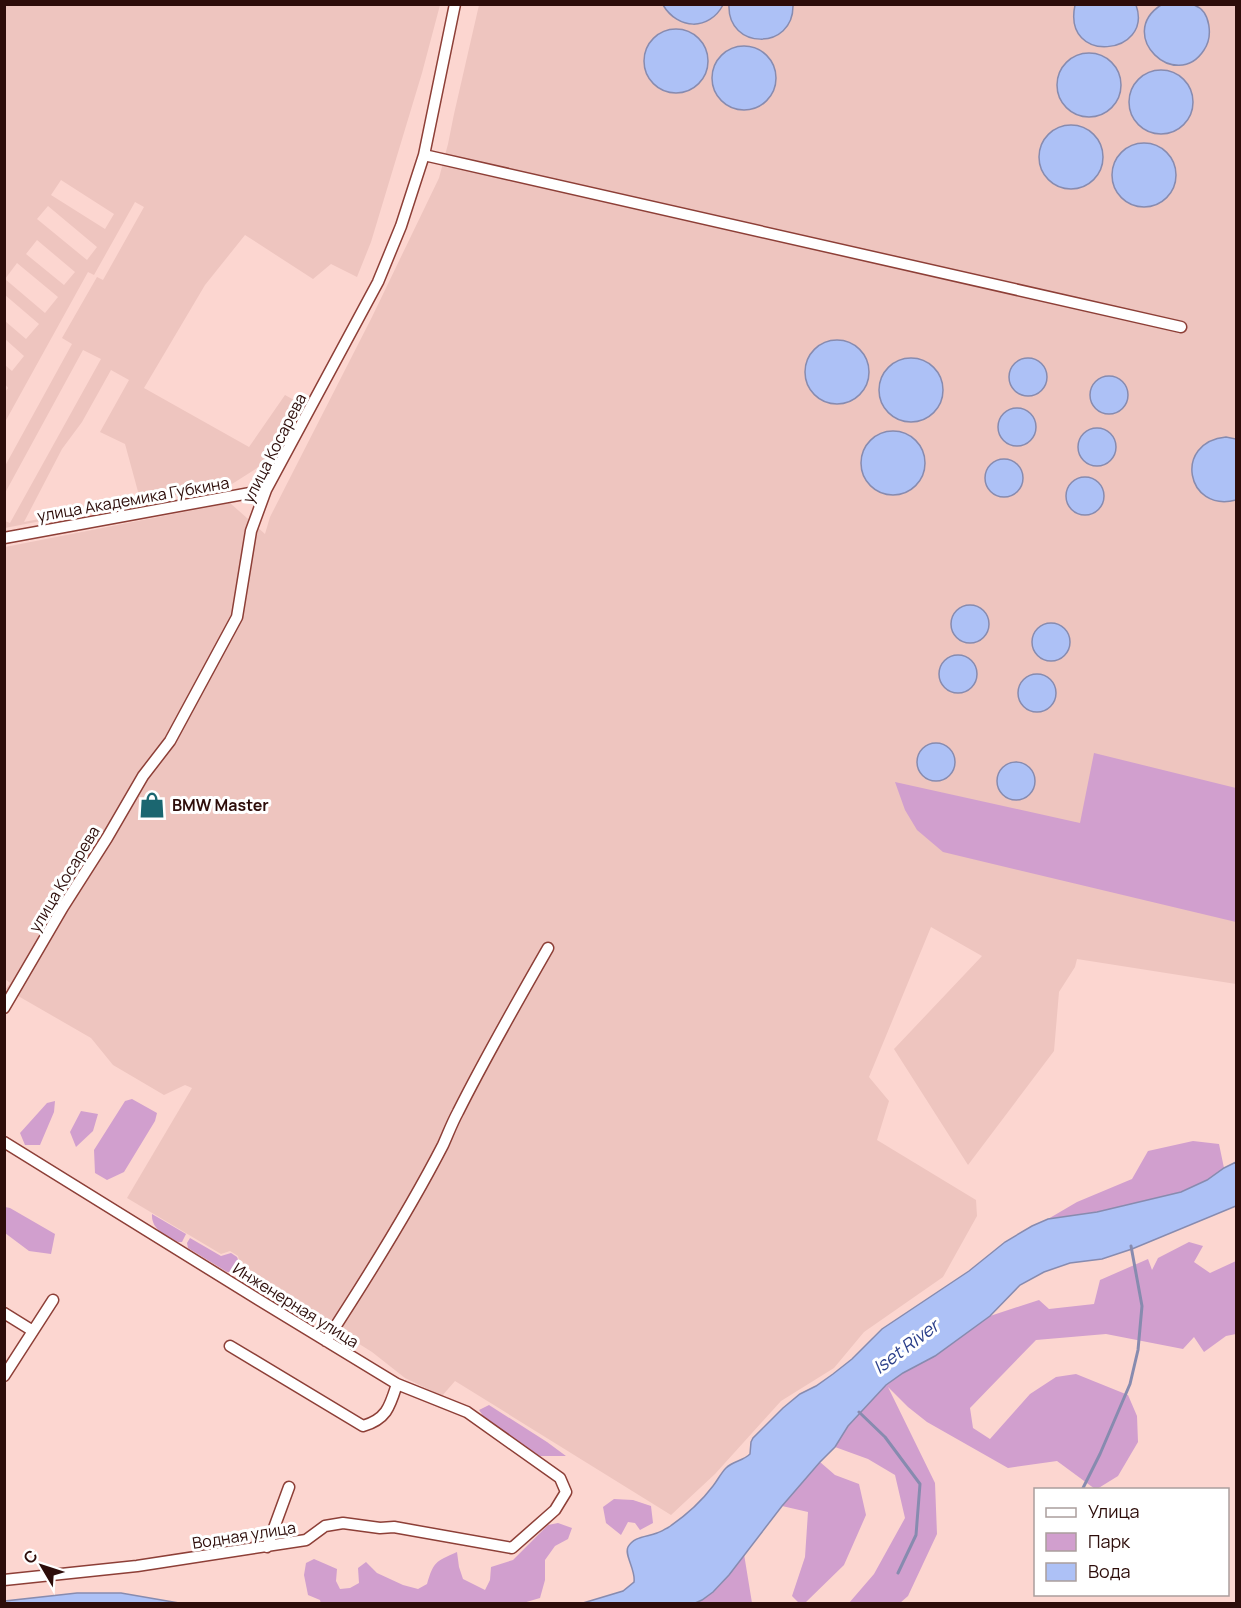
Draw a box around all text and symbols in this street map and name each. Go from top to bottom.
street label: улица Косарева [237,389,311,507]
street label: улица Академика Губкина [35,471,231,527]
shop icon: BMW Master [137,790,167,820]
place label: BMW Master [172,794,269,816]
street label: улица Косарева [23,822,105,936]
street label: Инженерная улица [229,1257,363,1353]
water label: Iset River [868,1312,945,1379]
legend [1034,1488,1229,1596]
text: Улица [1088,1499,1140,1523]
street label: Водная улица [191,1516,297,1554]
text: Парк [1088,1529,1131,1553]
north arrow [12,1536,72,1596]
text: С [18,1545,43,1568]
text: Вода [1088,1559,1130,1583]

